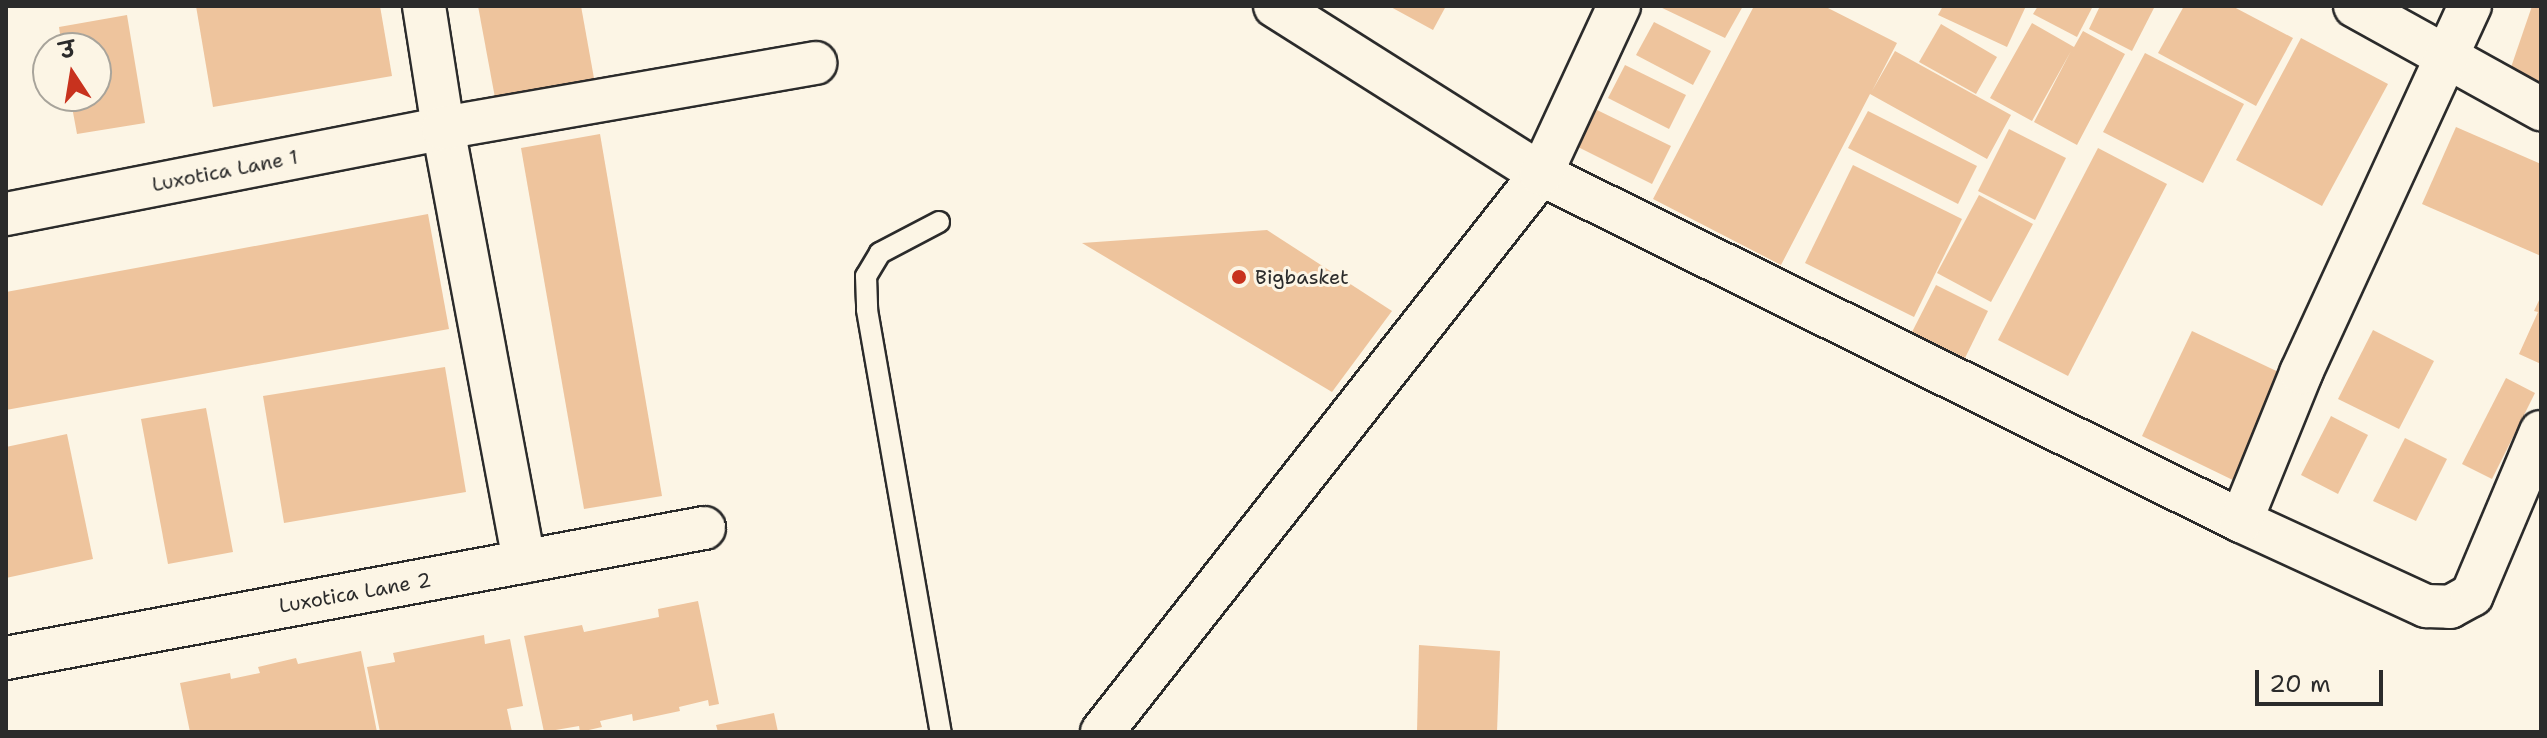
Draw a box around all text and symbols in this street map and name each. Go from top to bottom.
north arrow [32,32,112,112]
text: उ [57,34,78,66]
street label: Luxotica Lane 1 [150,145,300,197]
place label: Bigbasket [1255,265,1349,289]
marker: Bigbasket [1230,268,1248,286]
street label: Luxotica Lane 2 [277,568,433,618]
scale bar [2259,654,2387,704]
text: 20 m [2269,668,2331,700]

